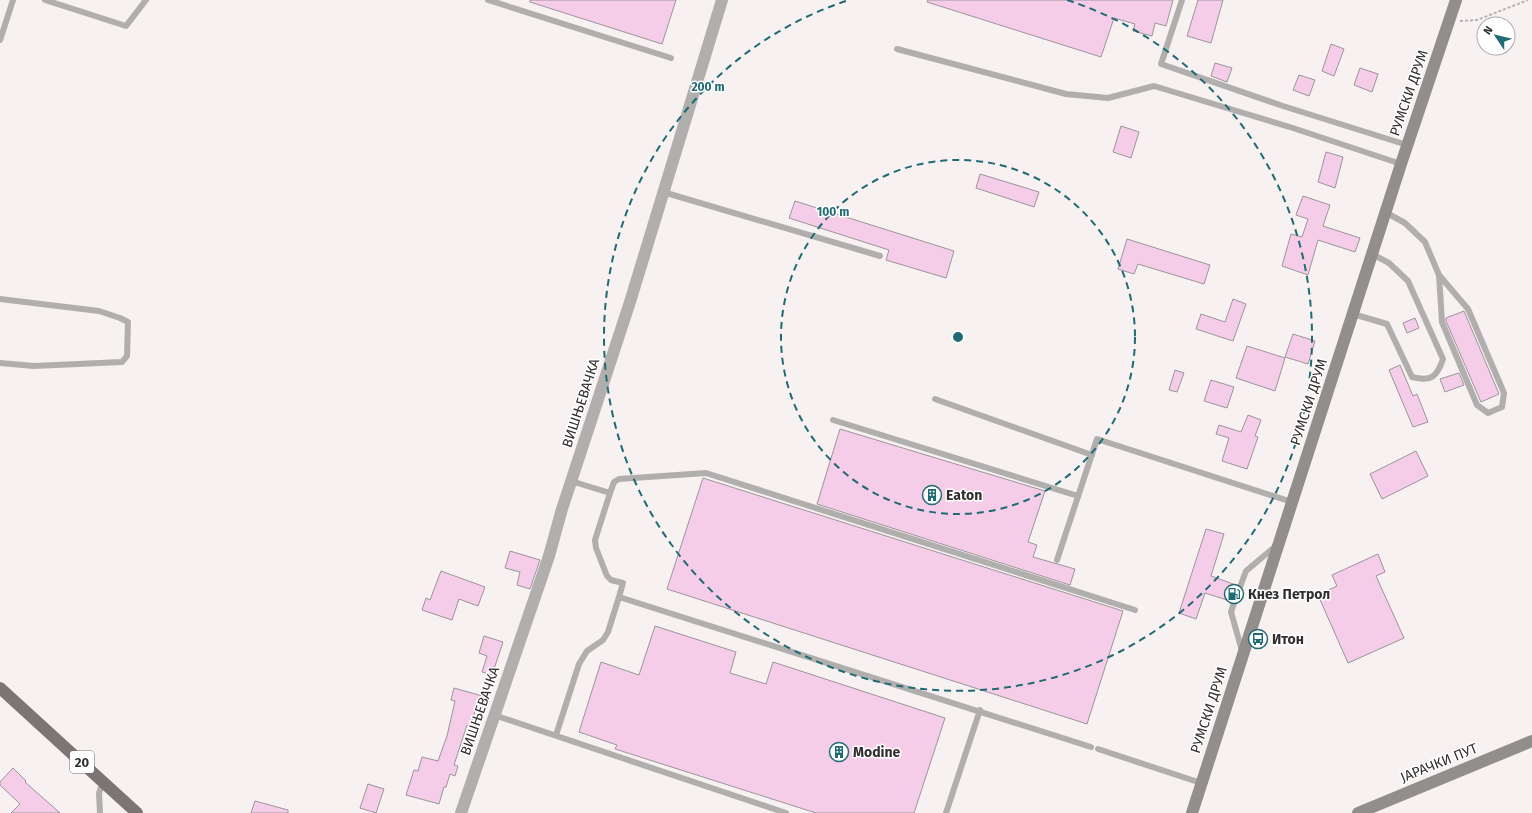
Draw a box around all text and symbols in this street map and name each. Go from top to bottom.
north arrow [1476,16,1516,56]
text: N [1481,24,1496,37]
street label: РУМСКИ ДРУМ [1386,48,1432,138]
text: 200 m [691,80,725,94]
text: 100 m [817,205,849,219]
centre of rings [951,330,965,344]
street label: ВИШЊЕВАЧКА [559,356,603,450]
street label: РУМСКИ ДРУМ [1287,356,1331,447]
building icon: Eaton [921,484,943,506]
place label: Eaton [946,487,982,504]
fuel station icon: Кнез Петрол [1223,583,1245,605]
place label: Кнез Петрол [1248,586,1330,603]
bus stop icon: Итон [1247,628,1269,650]
place label: Итон [1272,631,1304,648]
street label: ВИШЊЕВАЧКА [457,664,503,758]
street label: РУМСКИ ДРУМ [1187,664,1231,755]
street label: ЈАРАЧКИ ПУТ [1398,740,1481,786]
building icon: Modine [828,741,850,763]
place label: Modine [853,744,901,761]
road number: 20 [70,751,94,773]

